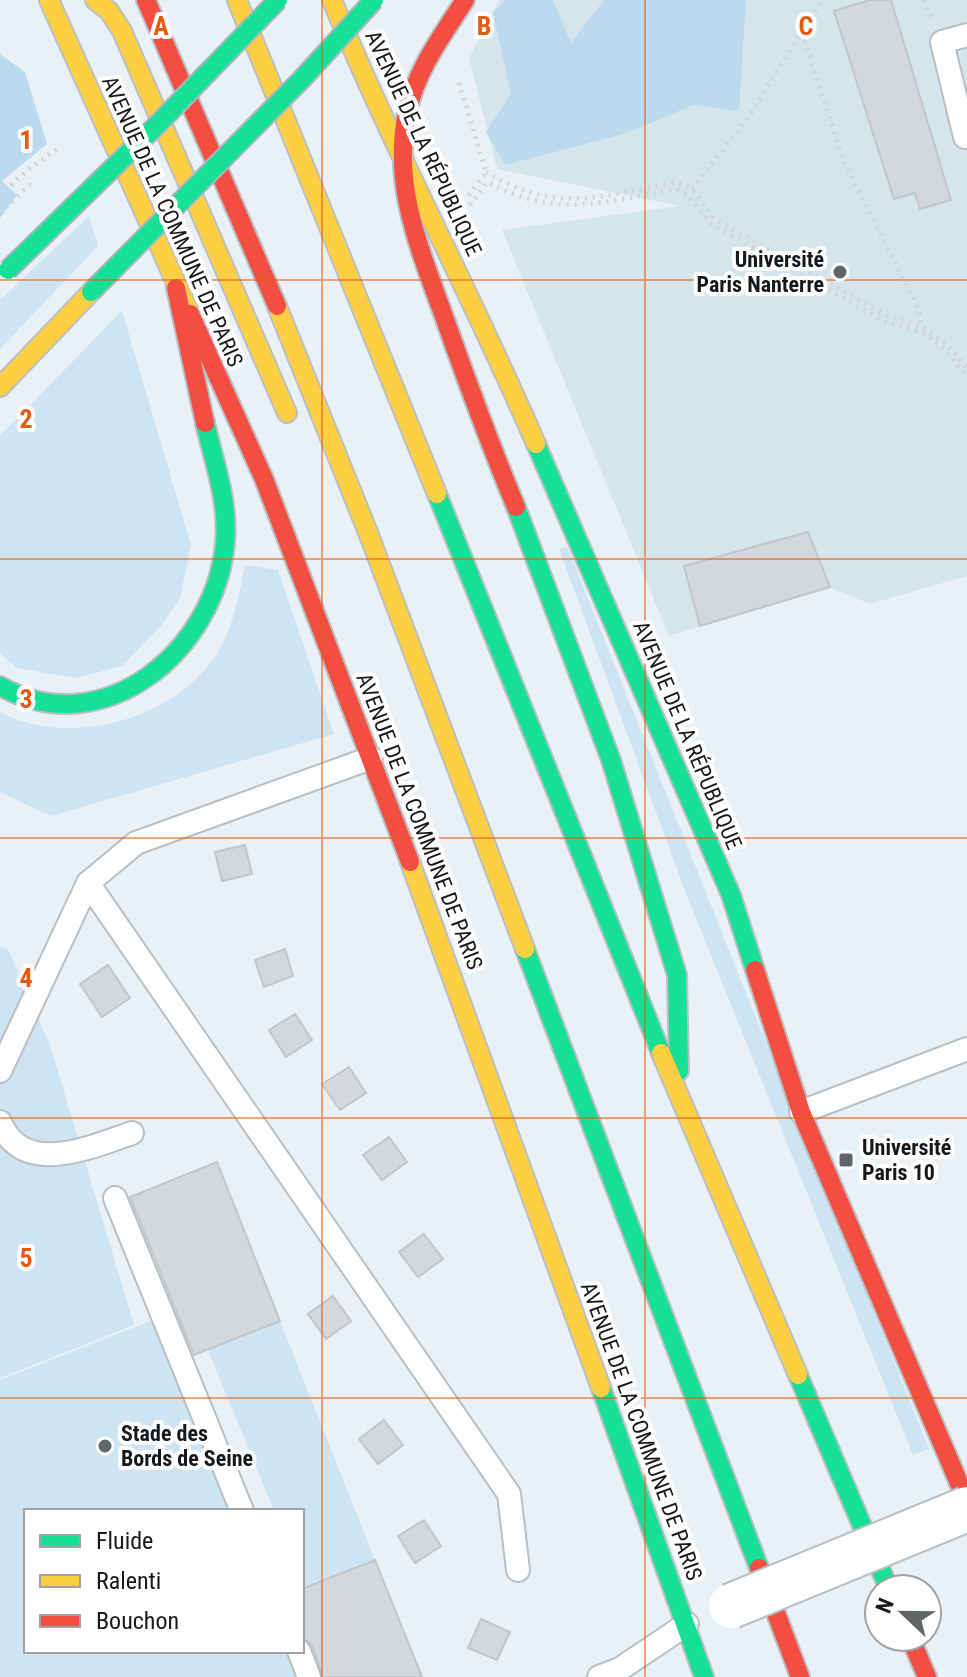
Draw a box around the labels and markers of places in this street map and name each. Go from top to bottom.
place label: Université Paris Nanterre [697,247,824,297]
marker: Université Paris Nanterre [831,263,849,281]
place label: Université Paris 10 [862,1135,951,1185]
marker: Université Paris 10 [837,1151,855,1169]
place label: Stade des Bords de Seine [121,1421,253,1471]
marker: Stade des Bords de Seine [96,1437,114,1455]

